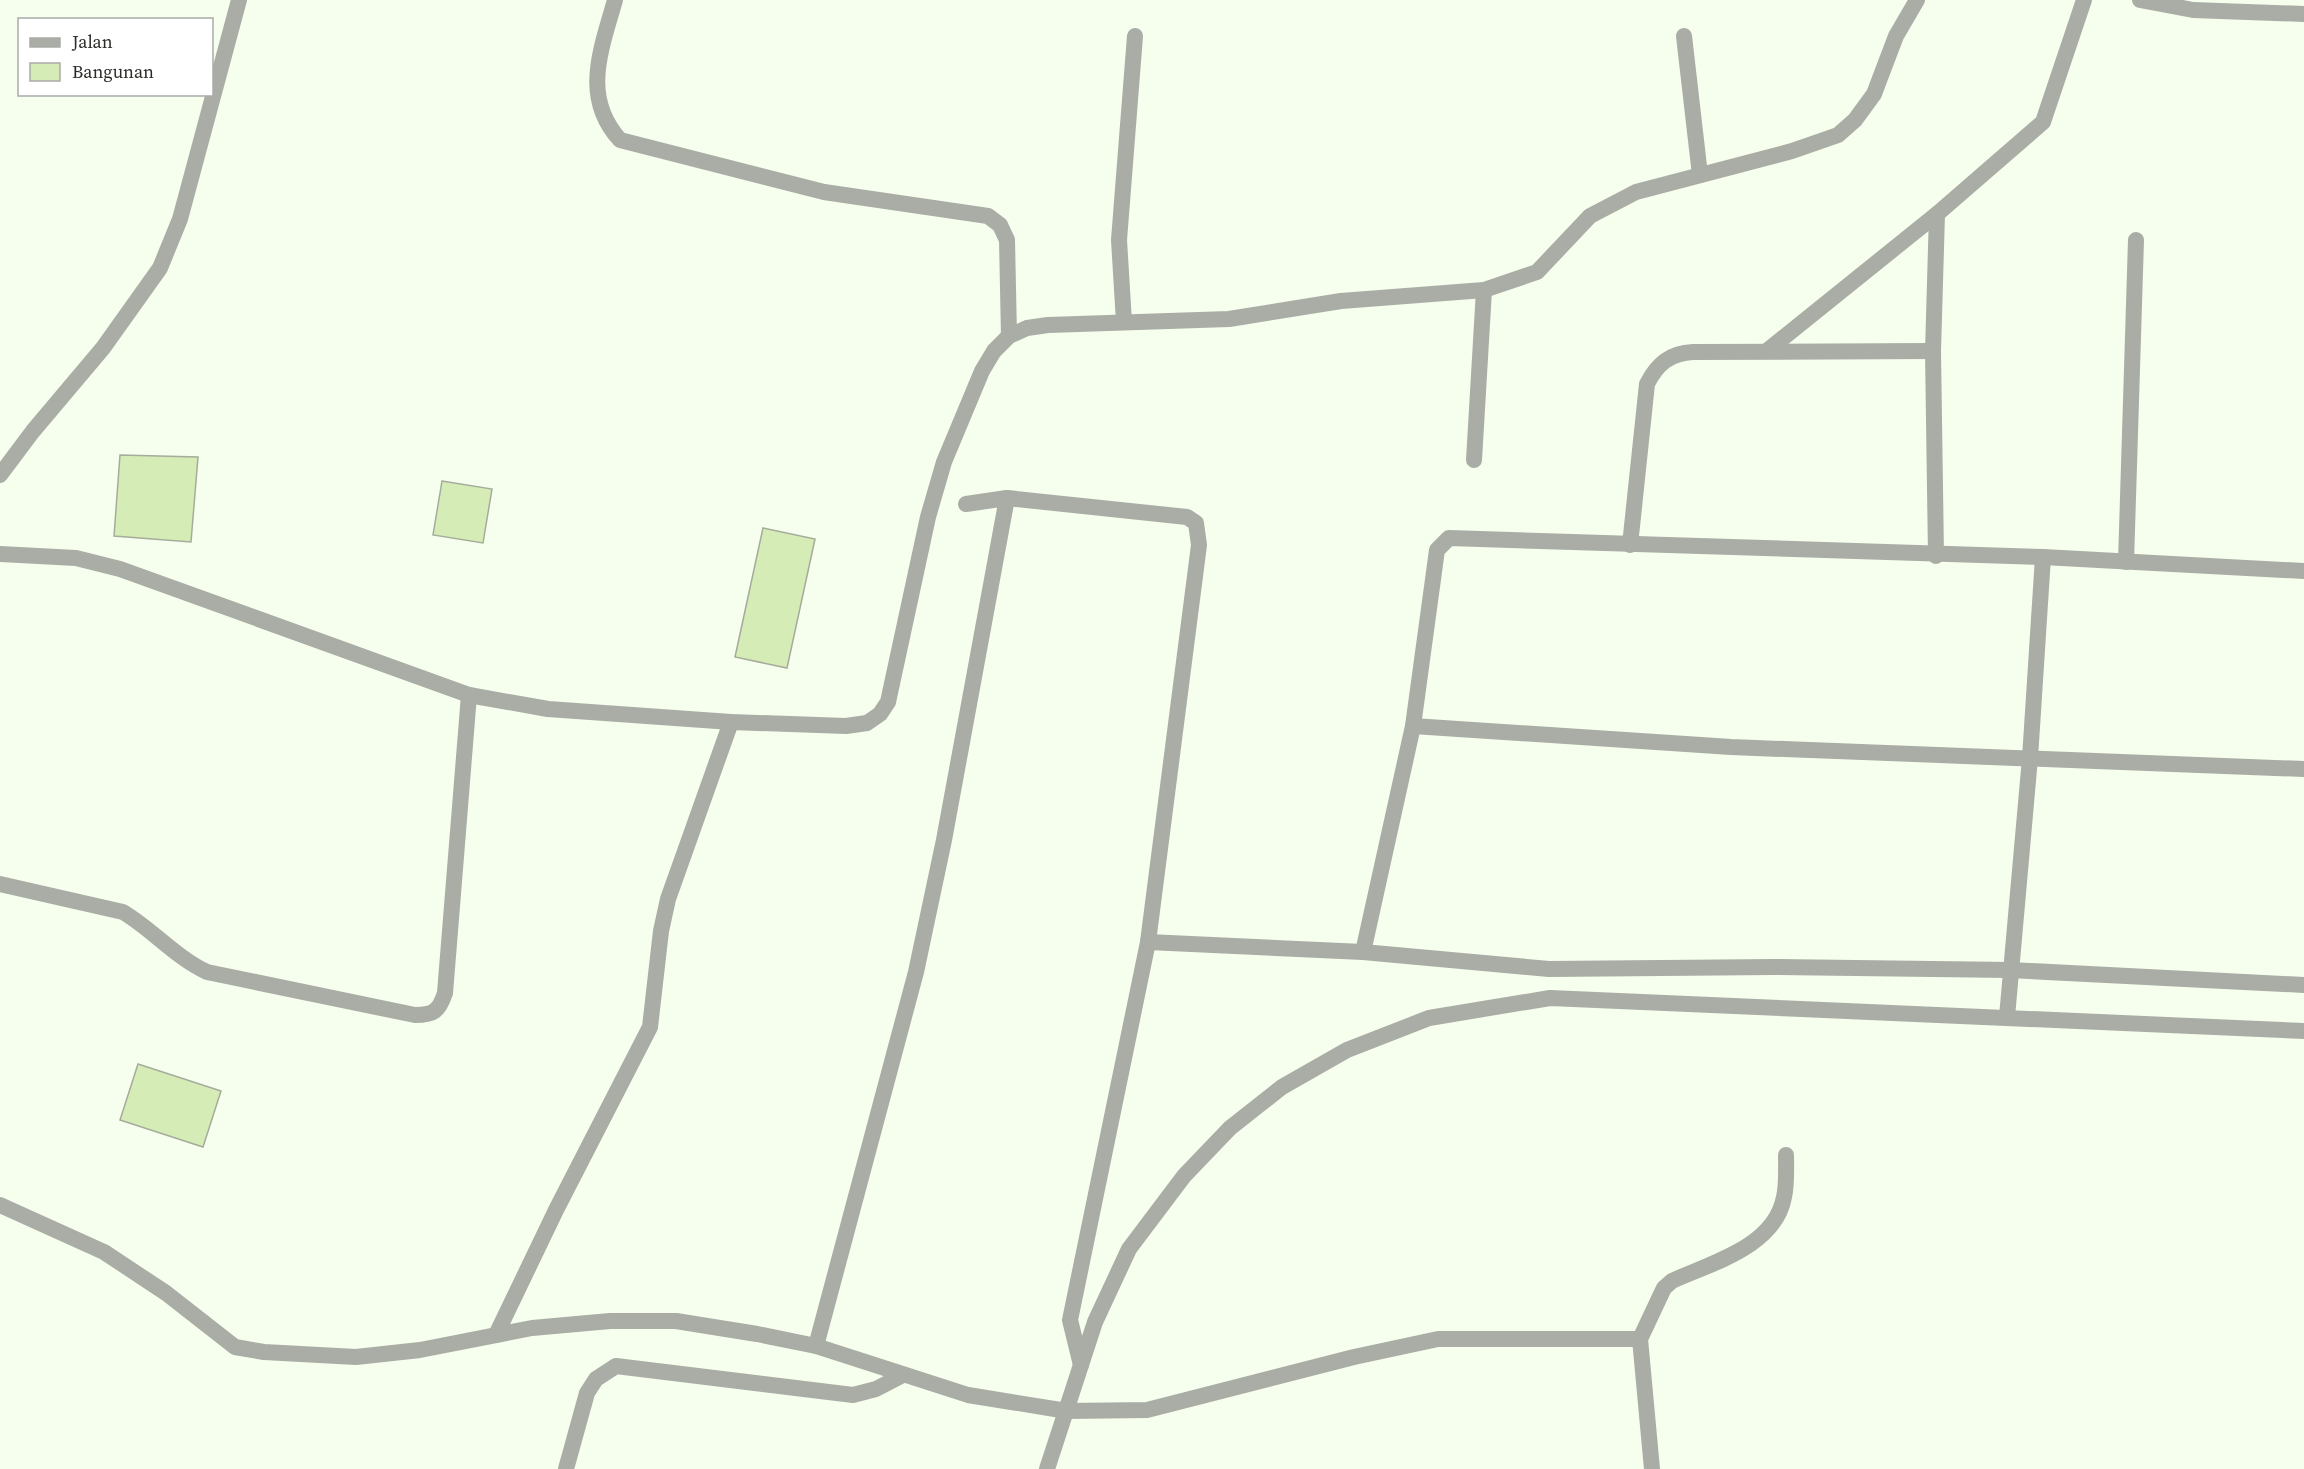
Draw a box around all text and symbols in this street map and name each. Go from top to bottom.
legend [18,18,213,96]
text: Jalan [71,29,113,54]
text: Bangunan [72,59,154,84]

